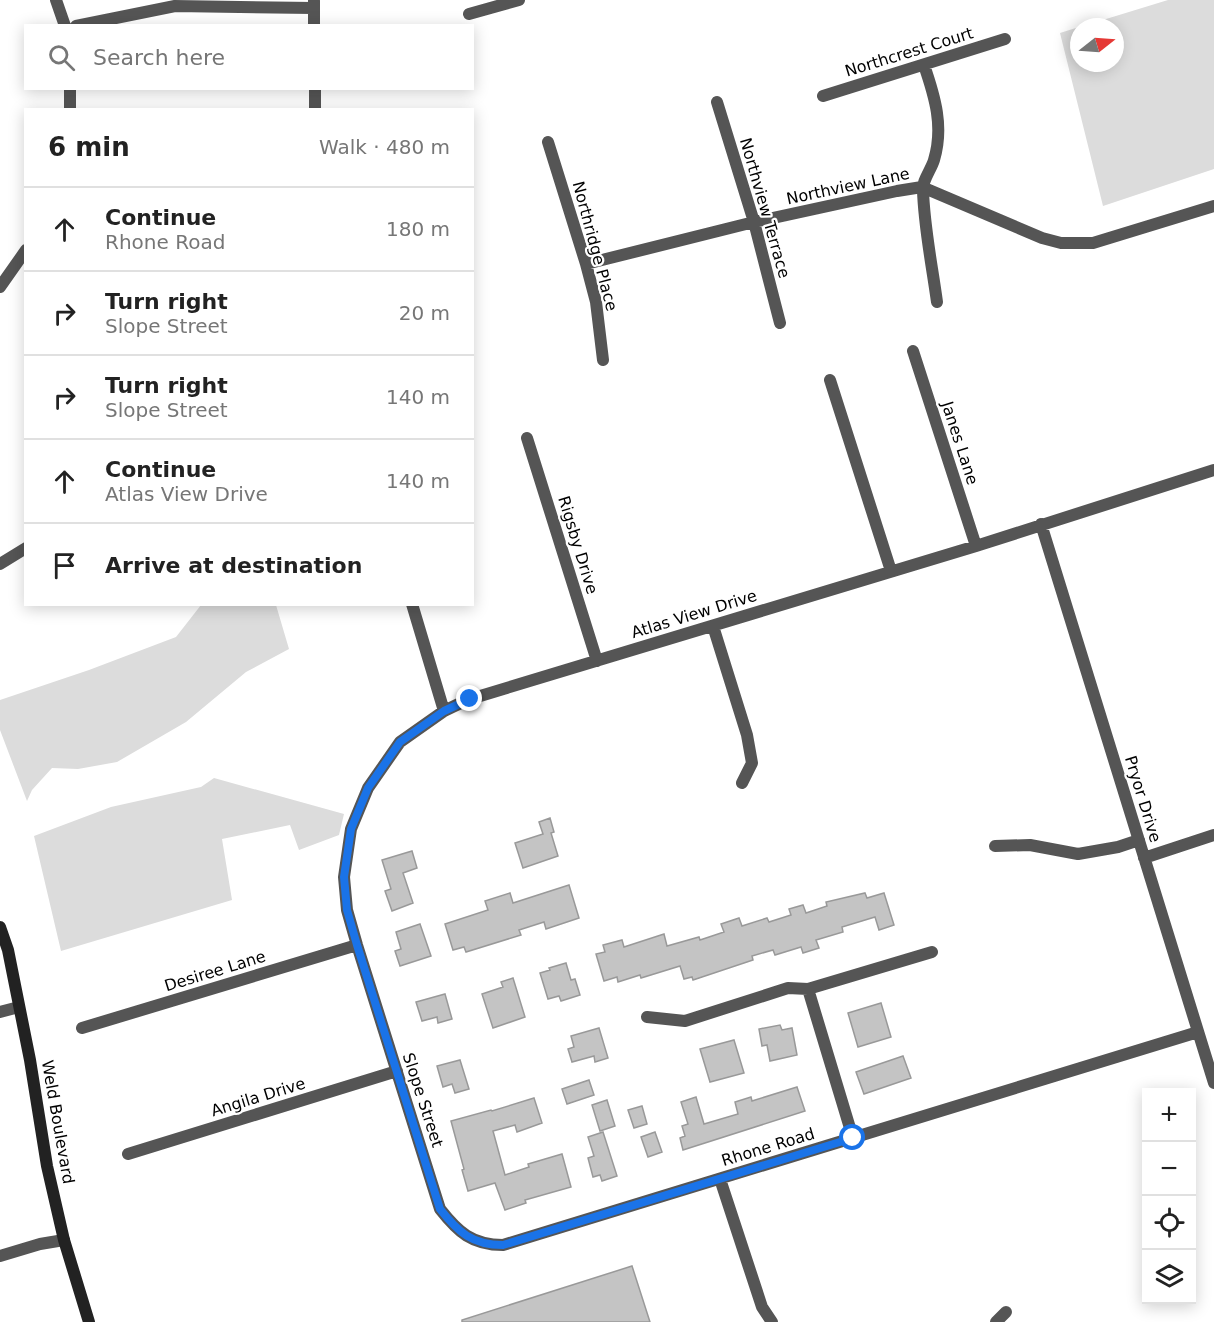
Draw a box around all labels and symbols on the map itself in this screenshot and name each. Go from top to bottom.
north arrow [1070,18,1124,72]
street label: Northcrest Court [843,23,975,81]
street label: Northview Terrace [736,136,794,280]
street label: Northview Lane [785,164,911,208]
street label: Northridge Place [569,179,621,313]
street label: Janes Lane [937,398,982,487]
street label: Rigsby Drive [554,494,602,596]
street label: Atlas View Drive [629,586,759,642]
route end [456,685,482,711]
street label: Pryor Drive [1121,753,1165,845]
street label: Desiree Lane [162,947,268,995]
street label: Slope Street [399,1050,447,1150]
street label: Weld Boulevard [38,1059,78,1185]
street label: Angila Drive [209,1074,307,1120]
street label: Rhone Road [719,1124,817,1170]
route start [839,1124,865,1150]

